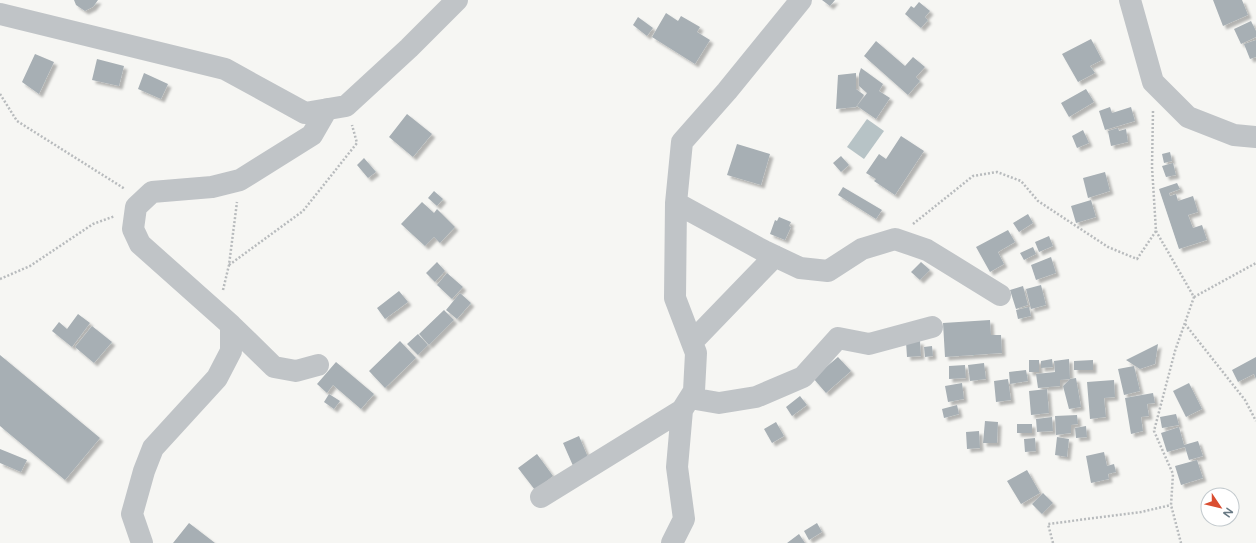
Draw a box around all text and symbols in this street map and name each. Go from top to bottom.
north arrow [1200,487,1240,527]
text: N [1220,505,1236,520]

